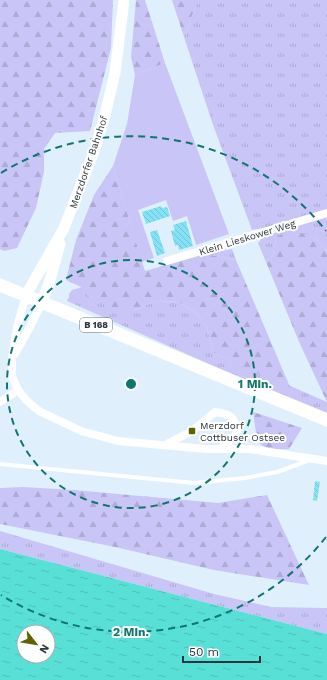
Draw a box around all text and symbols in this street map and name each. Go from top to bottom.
street label: Merzdorfer Bahnhof [67,114,110,210]
street label: Klein Lieskower Weg [198,217,297,257]
road number: B 168 [80,318,112,332]
centre of rings [124,377,138,391]
text: 1 Min. [238,377,272,391]
place label: Merzdorf Cottbuser Ostsee [200,420,285,443]
marker: Merzdorf Cottbuser Ostsee [187,426,197,436]
north arrow [16,624,56,664]
text: 2 Min. [113,625,149,639]
scale bar [183,638,260,664]
text: N [36,642,52,656]
text: 50 m [189,645,219,659]

